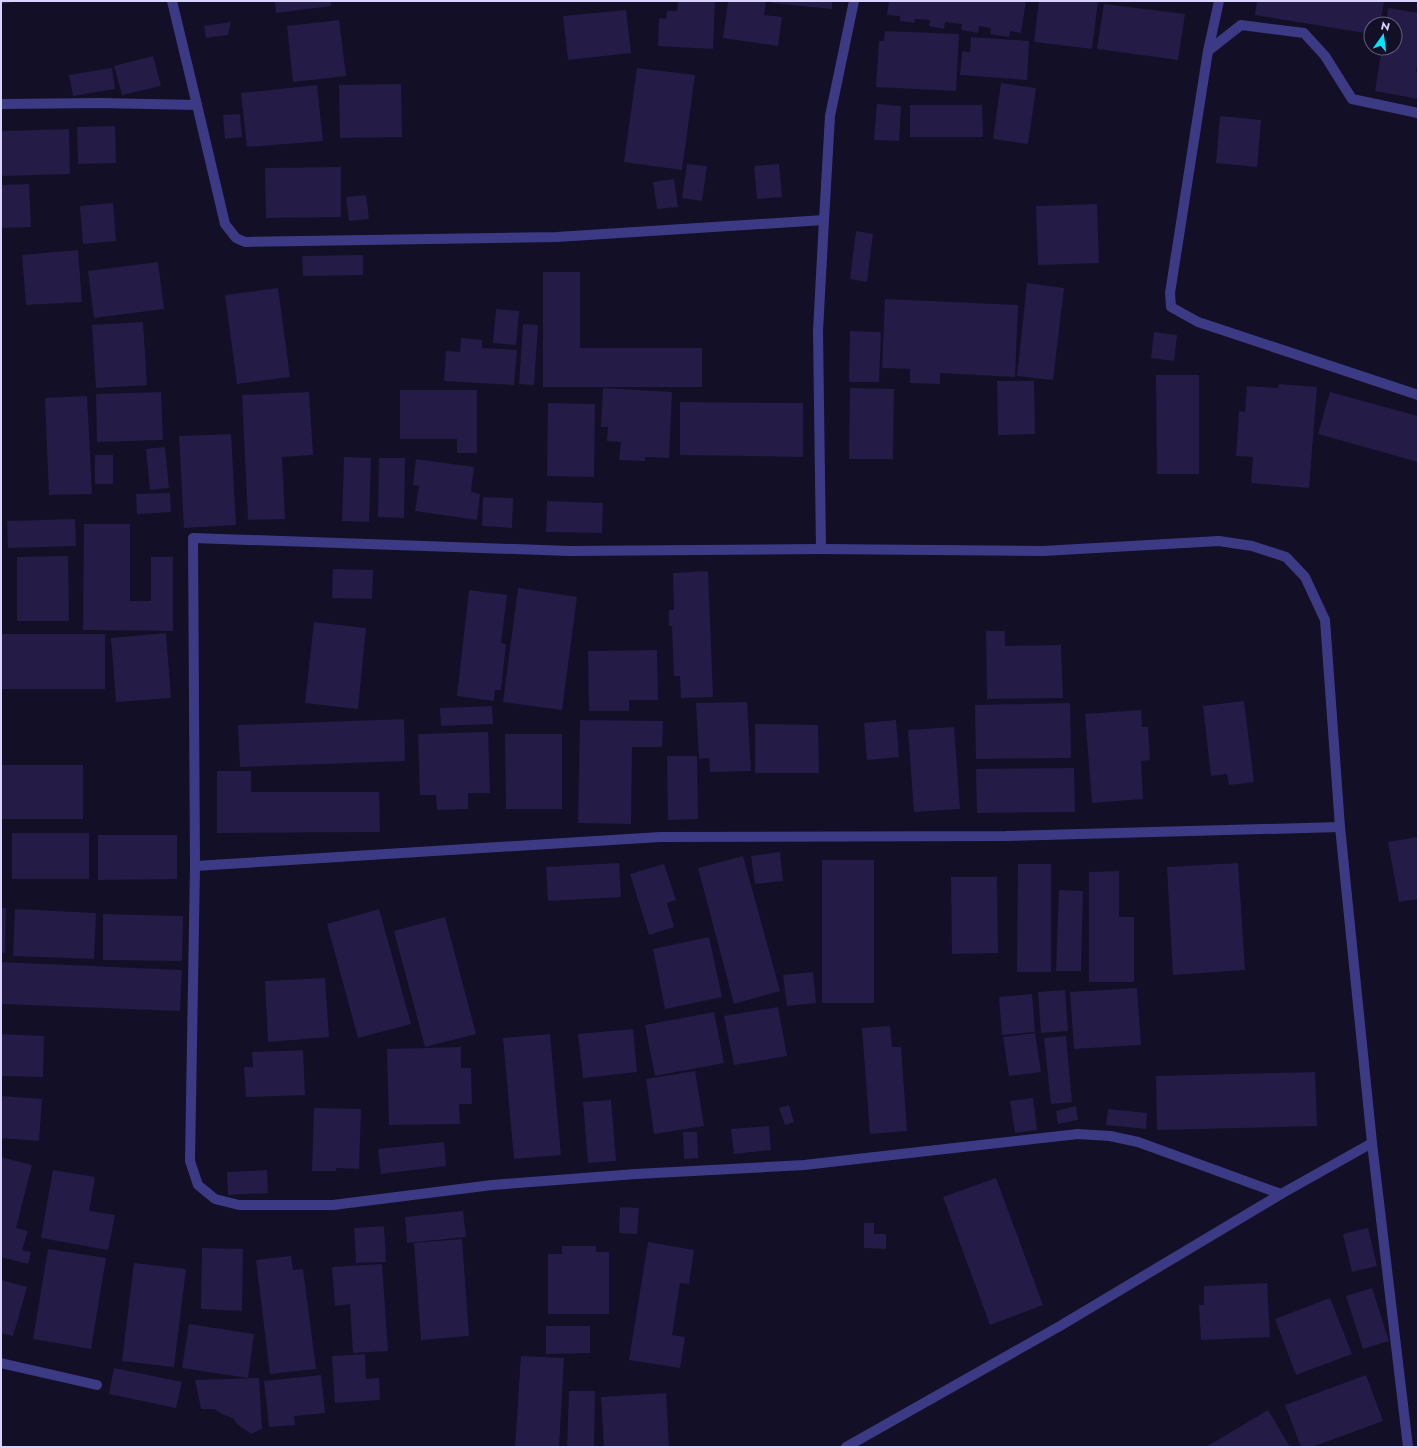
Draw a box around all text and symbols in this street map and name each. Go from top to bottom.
north arrow [1363,16,1403,56]
text: N [1379,17,1392,35]

